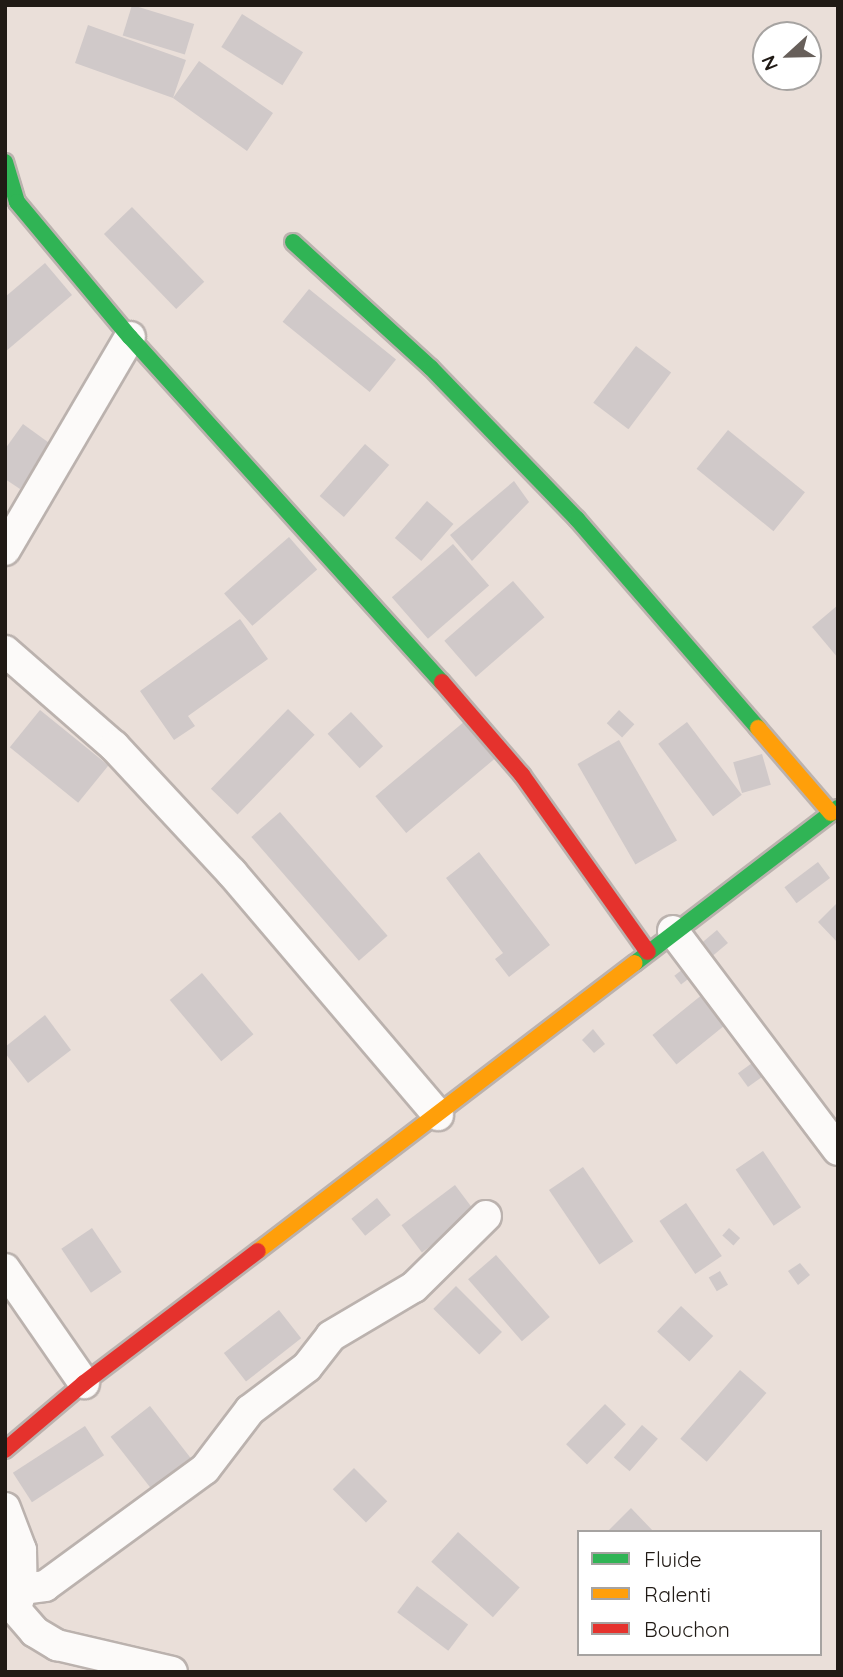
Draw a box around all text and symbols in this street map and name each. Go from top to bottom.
north arrow [752,21,822,91]
text: N [756,52,783,74]
legend [577,1530,822,1656]
text: Fluide [644,1546,702,1572]
text: Ralenti [644,1581,711,1607]
text: Bouchon [644,1616,730,1642]

